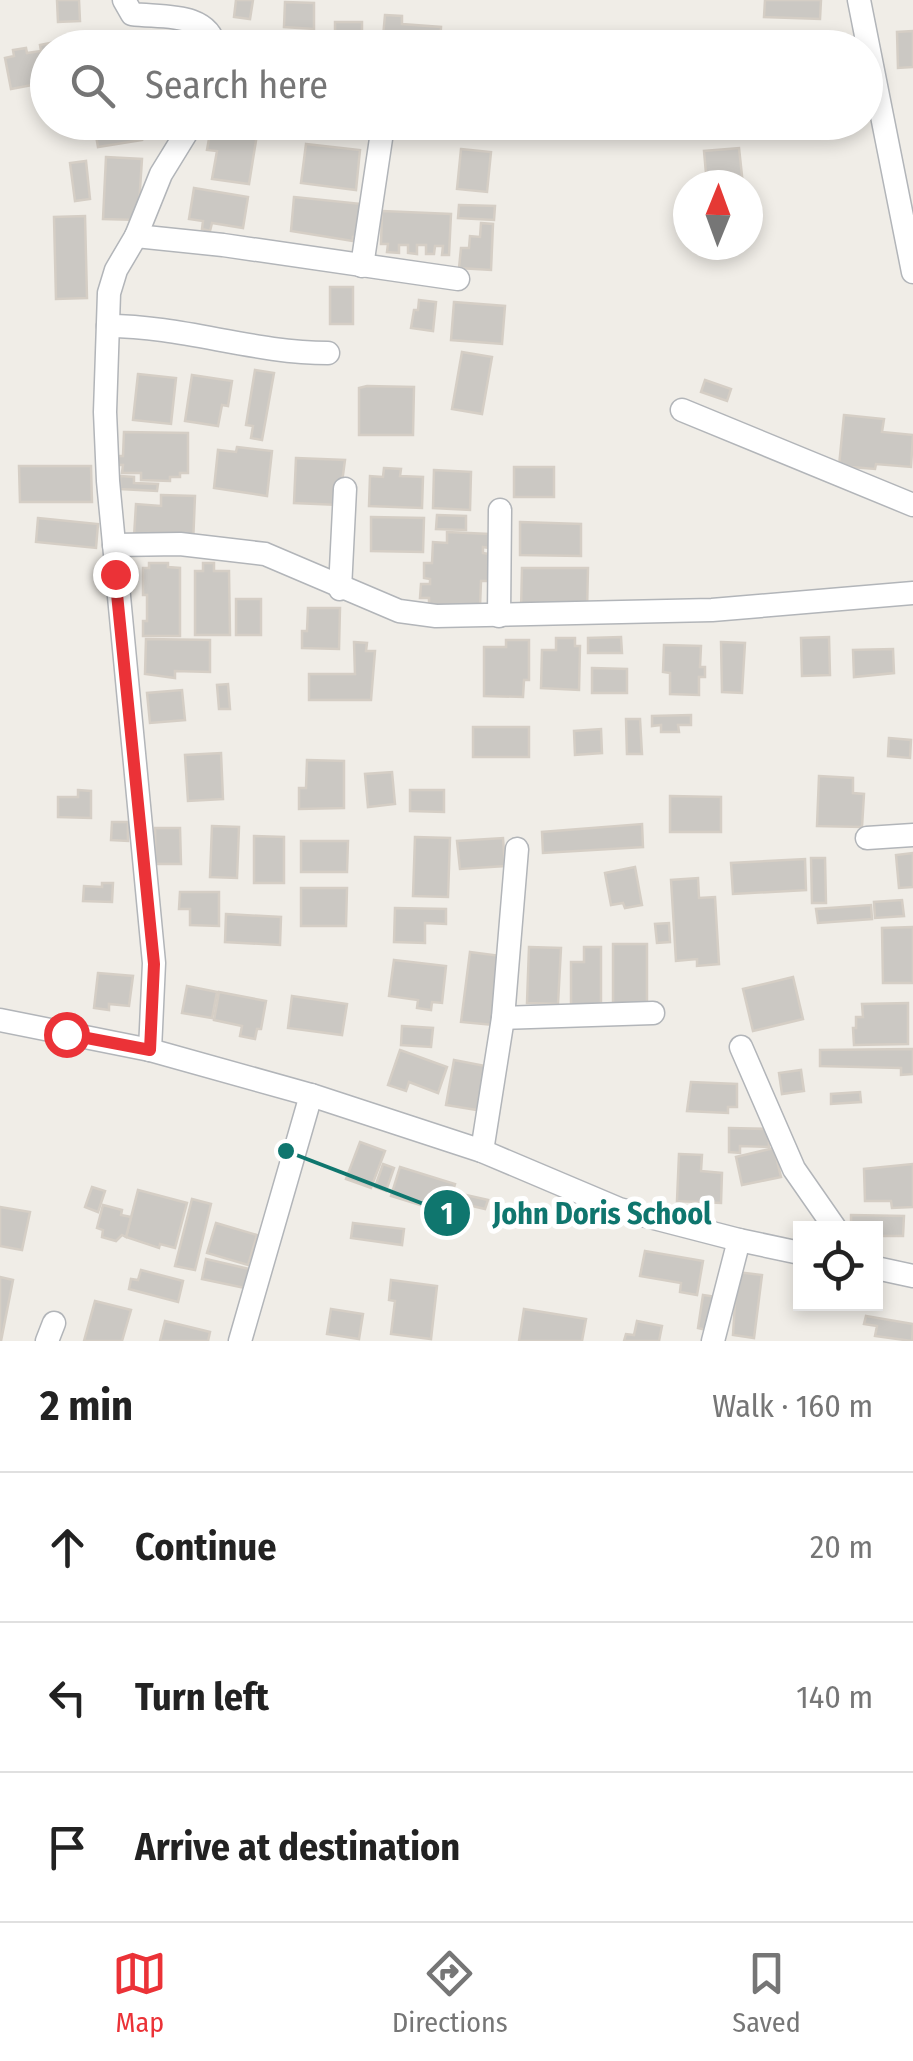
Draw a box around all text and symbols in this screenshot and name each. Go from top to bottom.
search box [30,30,883,140]
icon: search [65,58,120,113]
text: Search here [145,62,328,108]
north arrow [673,170,763,260]
route end [93,552,139,598]
route start [44,1012,90,1058]
callout: John Doris School [422,1183,731,1243]
text: 1 [441,1196,453,1232]
text: John Doris School [492,1196,712,1232]
map controls [793,1221,883,1311]
button: locate [793,1221,883,1311]
text: 2 min [40,1381,133,1431]
text: Walk · 160 m [712,1387,873,1425]
icon: ahead [40,1520,95,1575]
text: Continue [135,1524,276,1570]
text: 20 m [810,1528,873,1566]
icon: left [40,1670,95,1725]
text: Turn left [135,1674,269,1720]
text: 140 m [796,1678,873,1716]
icon: arrive [40,1820,95,1875]
text: Arrive at destination [135,1824,460,1870]
tab: Map [112,1946,167,2039]
tab: Directions [392,1946,508,2039]
tab: Saved [732,1946,801,2039]

